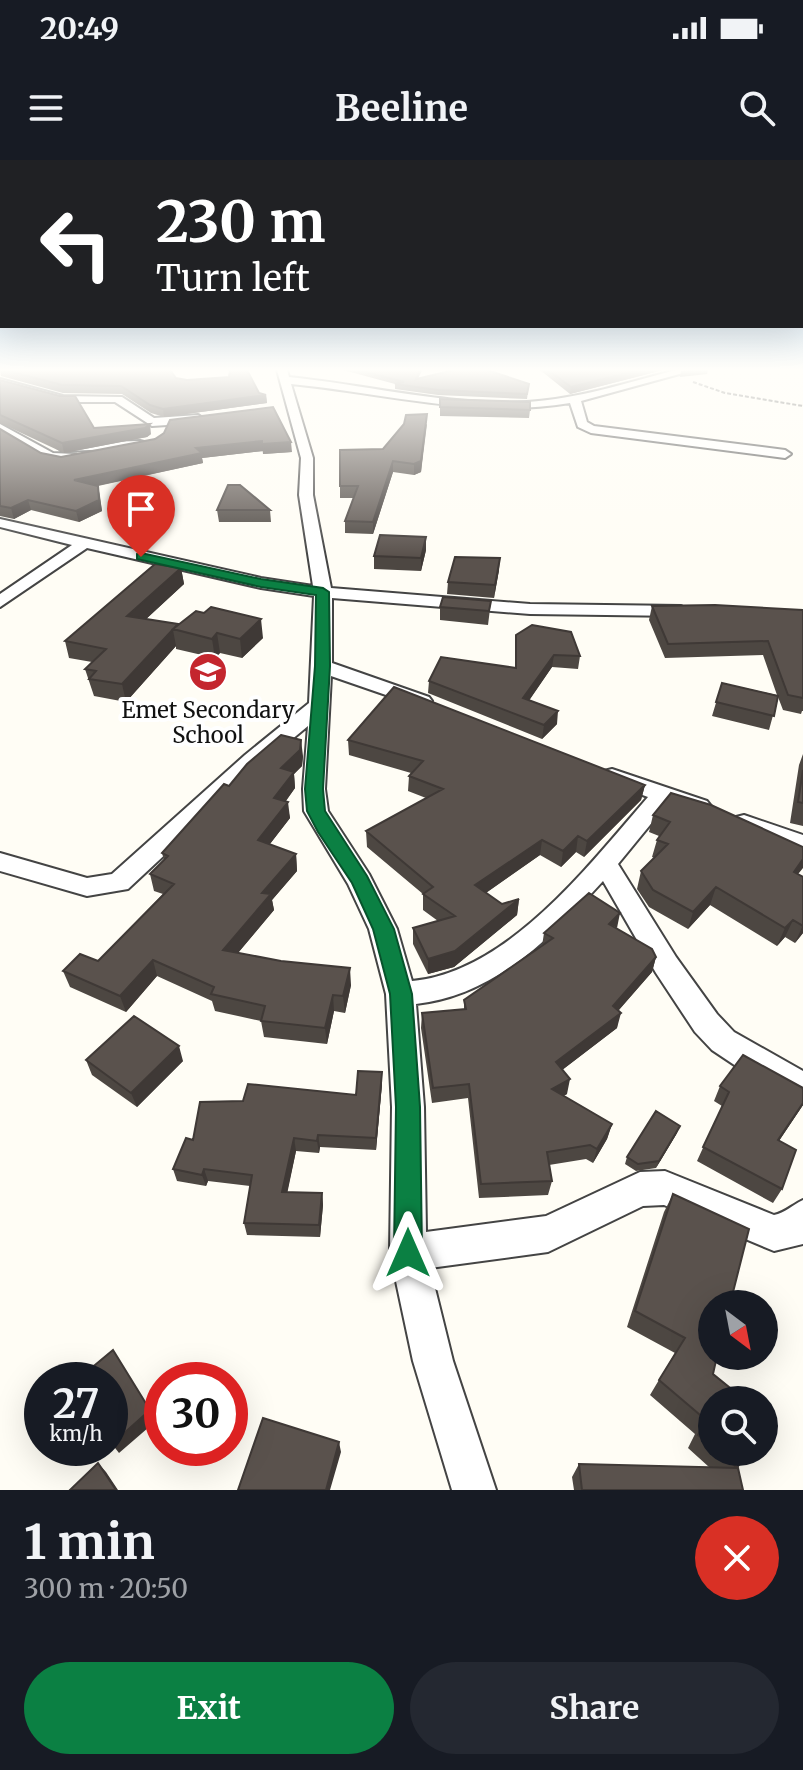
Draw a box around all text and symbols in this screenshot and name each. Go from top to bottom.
text: 20:49 [40,9,119,47]
icon: menu [24,86,68,130]
text: Beeline [335,86,468,131]
icon: search [735,86,779,130]
text: 230 m [156,187,326,257]
icon: left [24,192,128,296]
text: Turn left [156,256,310,301]
pin [107,475,175,557]
icon: arrive [119,487,163,531]
school or university icon: Emet Secondary School [187,651,229,693]
place label: Emet Secondary School [122,696,295,749]
position arrow [366,1211,450,1295]
north arrow [698,1290,778,1370]
map controls [698,1290,778,1466]
speed limit sign: 30 [144,1362,248,1466]
text: 27 [53,1379,99,1429]
button: search [698,1386,778,1466]
text: km/h [50,1421,102,1446]
text: 1 min [24,1512,155,1572]
button: close [695,1516,779,1600]
text: 300 m · 20:50 [24,1572,188,1605]
button: Exit [24,1662,394,1754]
button: Share [410,1662,779,1754]

